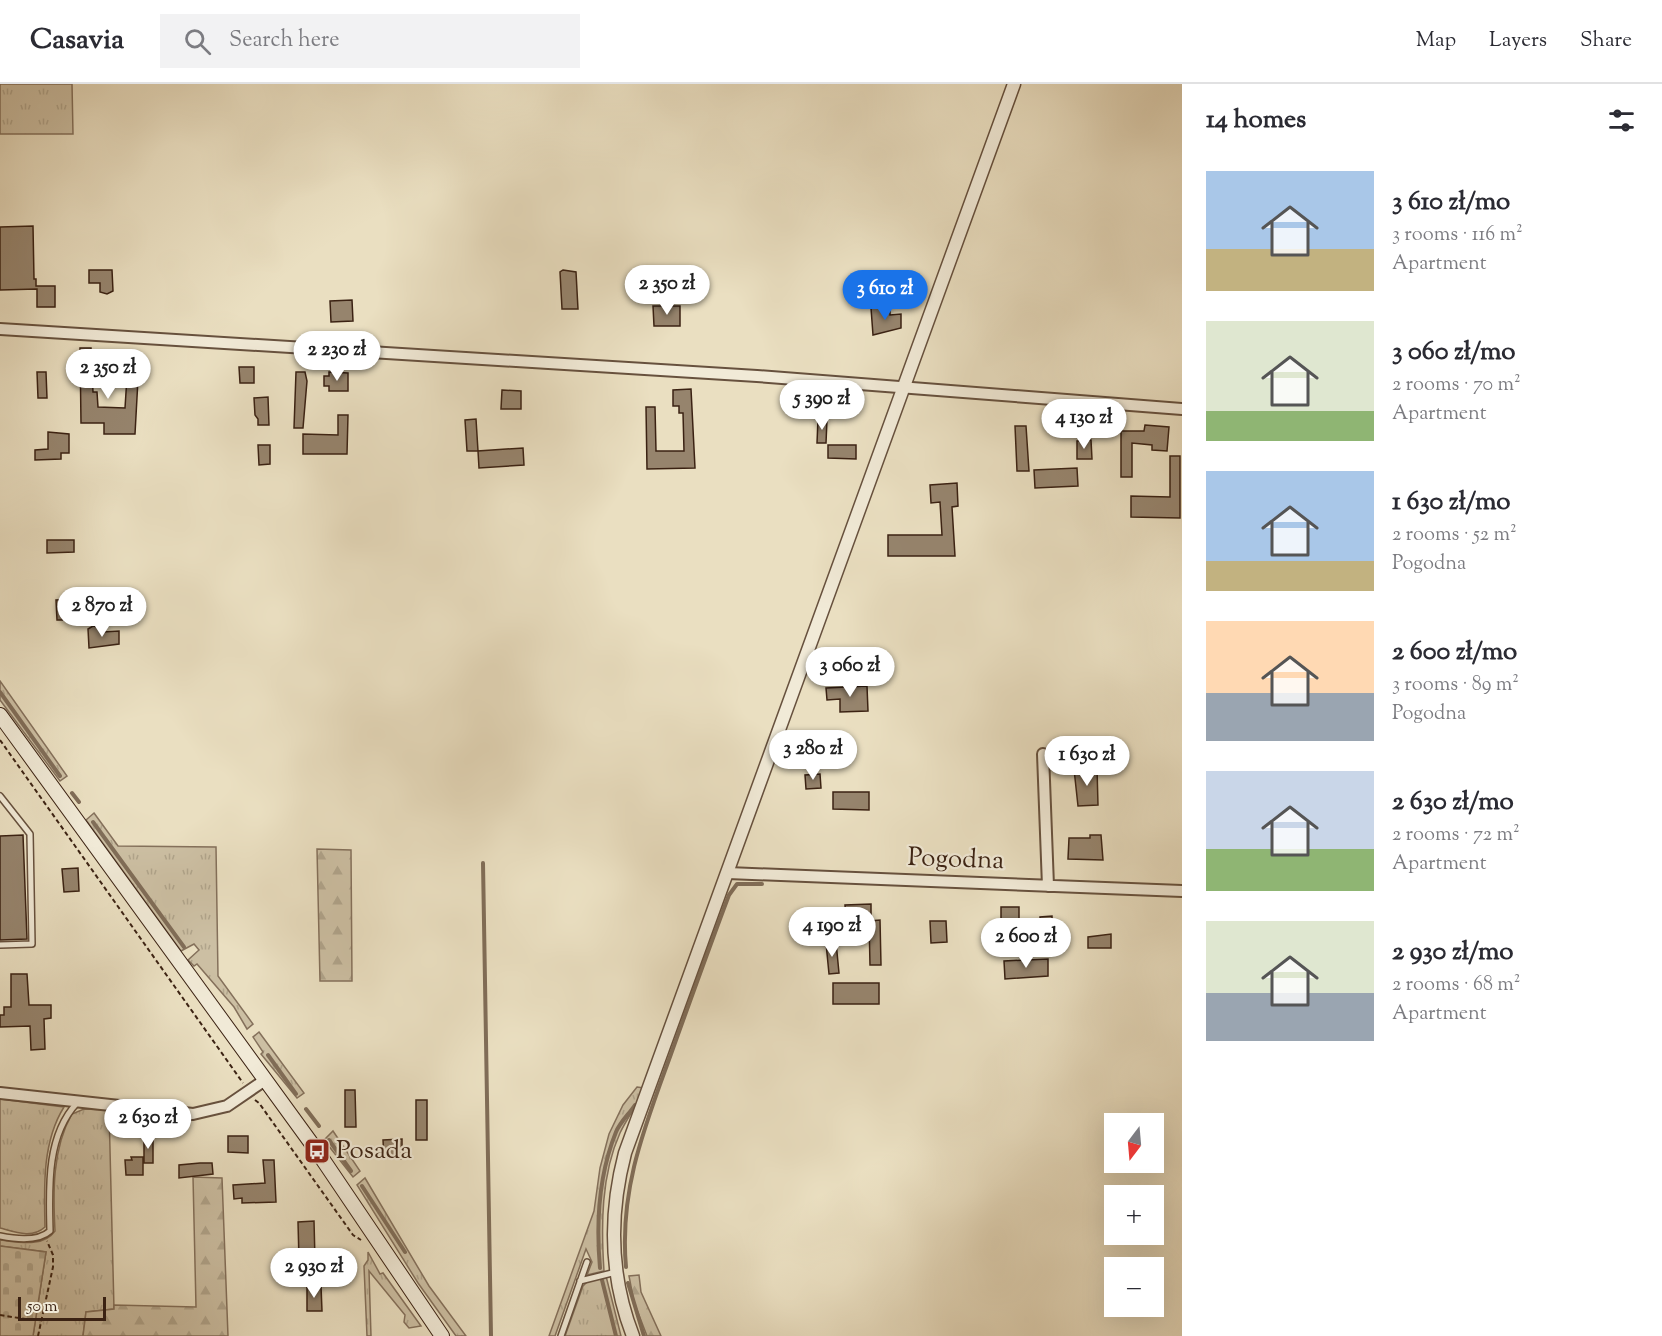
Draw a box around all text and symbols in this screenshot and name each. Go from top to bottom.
search box [160,14,580,68]
text: Casavia [30,21,124,61]
icon: search [181,25,214,58]
text: Search here [229,25,339,57]
text: Map [1416,26,1456,56]
text: Layers [1489,26,1547,56]
text: Share [1580,26,1632,56]
text: 14 homes [1206,102,1306,139]
icon: filters [1605,104,1638,137]
text: 3 610 zł/mo [1392,184,1510,221]
icon: home [1254,195,1326,267]
text: 3 rooms · 116 m² [1392,221,1523,250]
text: Apartment [1392,250,1487,279]
pin: 2 350 zł [605,265,729,316]
text: 2 350 zł [639,270,695,299]
pin: 3 610 zł [823,270,947,321]
text: 3 610 zł [857,275,913,304]
pin: 2 230 zł [275,331,399,382]
text: 3 060 zł/mo [1392,334,1516,371]
text: 2 230 zł [308,336,366,365]
icon: home [1254,345,1326,417]
pin: 2 350 zł [46,349,170,400]
text: 2 350 zł [80,354,136,383]
text: 2 rooms · 70 m² [1392,371,1521,400]
pin: 5 390 zł [760,380,884,431]
text: 5 390 zł [794,385,850,414]
pin: 4 130 zł [1022,399,1146,450]
text: Apartment [1392,400,1487,429]
text: 4 130 zł [1055,404,1113,433]
text: 1 630 zł/mo [1392,484,1510,521]
icon: home [1254,495,1326,567]
text: 2 rooms · 52 m² [1392,521,1517,550]
text: Pogodna [1392,550,1466,579]
pin: 2 870 zł [40,587,164,638]
text: 2 870 zł [71,592,133,621]
text: 2 600 zł/mo [1392,634,1517,671]
icon: home [1254,645,1326,717]
pin: 3 060 zł [788,647,912,698]
text: 3 060 zł [820,652,880,681]
text: 3 rooms · 89 m² [1392,671,1519,700]
text: Pogodna [1392,700,1466,729]
pin: 3 280 zł [751,730,875,781]
text: 3 280 zł [783,735,843,764]
pin: 1 630 zł [1025,736,1149,787]
text: 1 630 zł [1059,741,1115,770]
text: 2 630 zł/mo [1392,784,1514,821]
icon: home [1254,795,1326,867]
text: 2 rooms · 72 m² [1392,821,1520,850]
street label: Pogodna [907,840,1005,880]
text: Apartment [1392,850,1487,879]
pin: 4 190 zł [770,907,894,958]
text: 4 190 zł [803,912,861,941]
pin: 2 600 zł [964,918,1088,969]
text: 2 600 zł [995,923,1057,952]
text: 2 930 zł/mo [1392,934,1513,971]
icon: home [1254,945,1326,1017]
text: 2 rooms · 68 m² [1392,971,1520,1000]
text: Apartment [1392,1000,1487,1029]
pin: 2 630 zł [86,1099,210,1150]
text: 2 630 zł [118,1104,178,1133]
north arrow [1104,1113,1164,1173]
map controls [1104,1113,1164,1317]
place label: Posada [336,1133,412,1170]
bus stop icon: Posada [302,1136,332,1166]
button: + [1104,1185,1164,1245]
pin: 2 930 zł [252,1248,376,1299]
text: 2 930 zł [284,1253,344,1282]
button: − [1104,1257,1164,1317]
scale bar [18,1294,106,1322]
text: 50 m [27,1296,58,1319]

